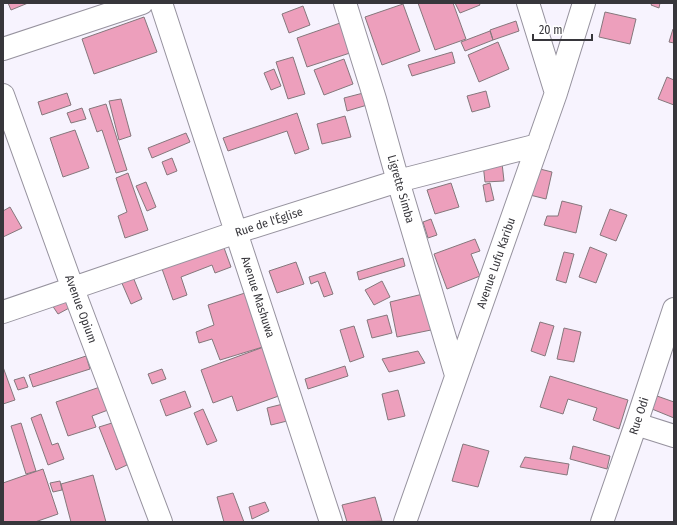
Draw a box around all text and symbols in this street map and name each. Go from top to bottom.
scale bar [533,16,592,42]
text: 20 m [539,23,563,37]
street label: Ligrette Simba [385,153,417,225]
street label: Rue de l'Église [233,203,305,240]
street label: Avenue Lufu Karibu [474,216,518,310]
street label: Avenue Mashuwa [238,255,278,339]
street label: Avenue Opium [62,273,100,345]
street label: Rue Odi [626,395,652,437]

